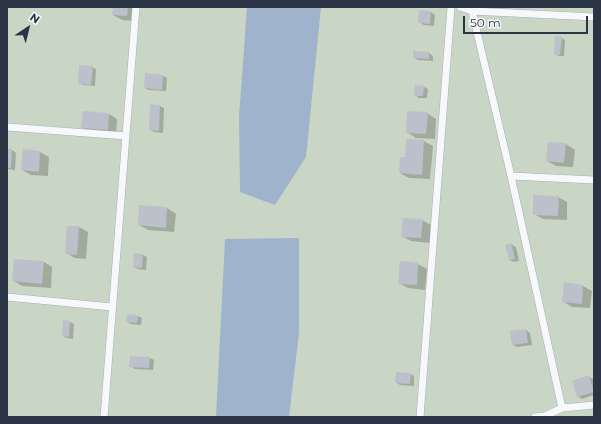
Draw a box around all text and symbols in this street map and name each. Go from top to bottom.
north arrow [8,8,48,48]
scale bar [465,8,590,34]
text: N [27,10,43,26]
text: 50 m [470,15,501,30]

